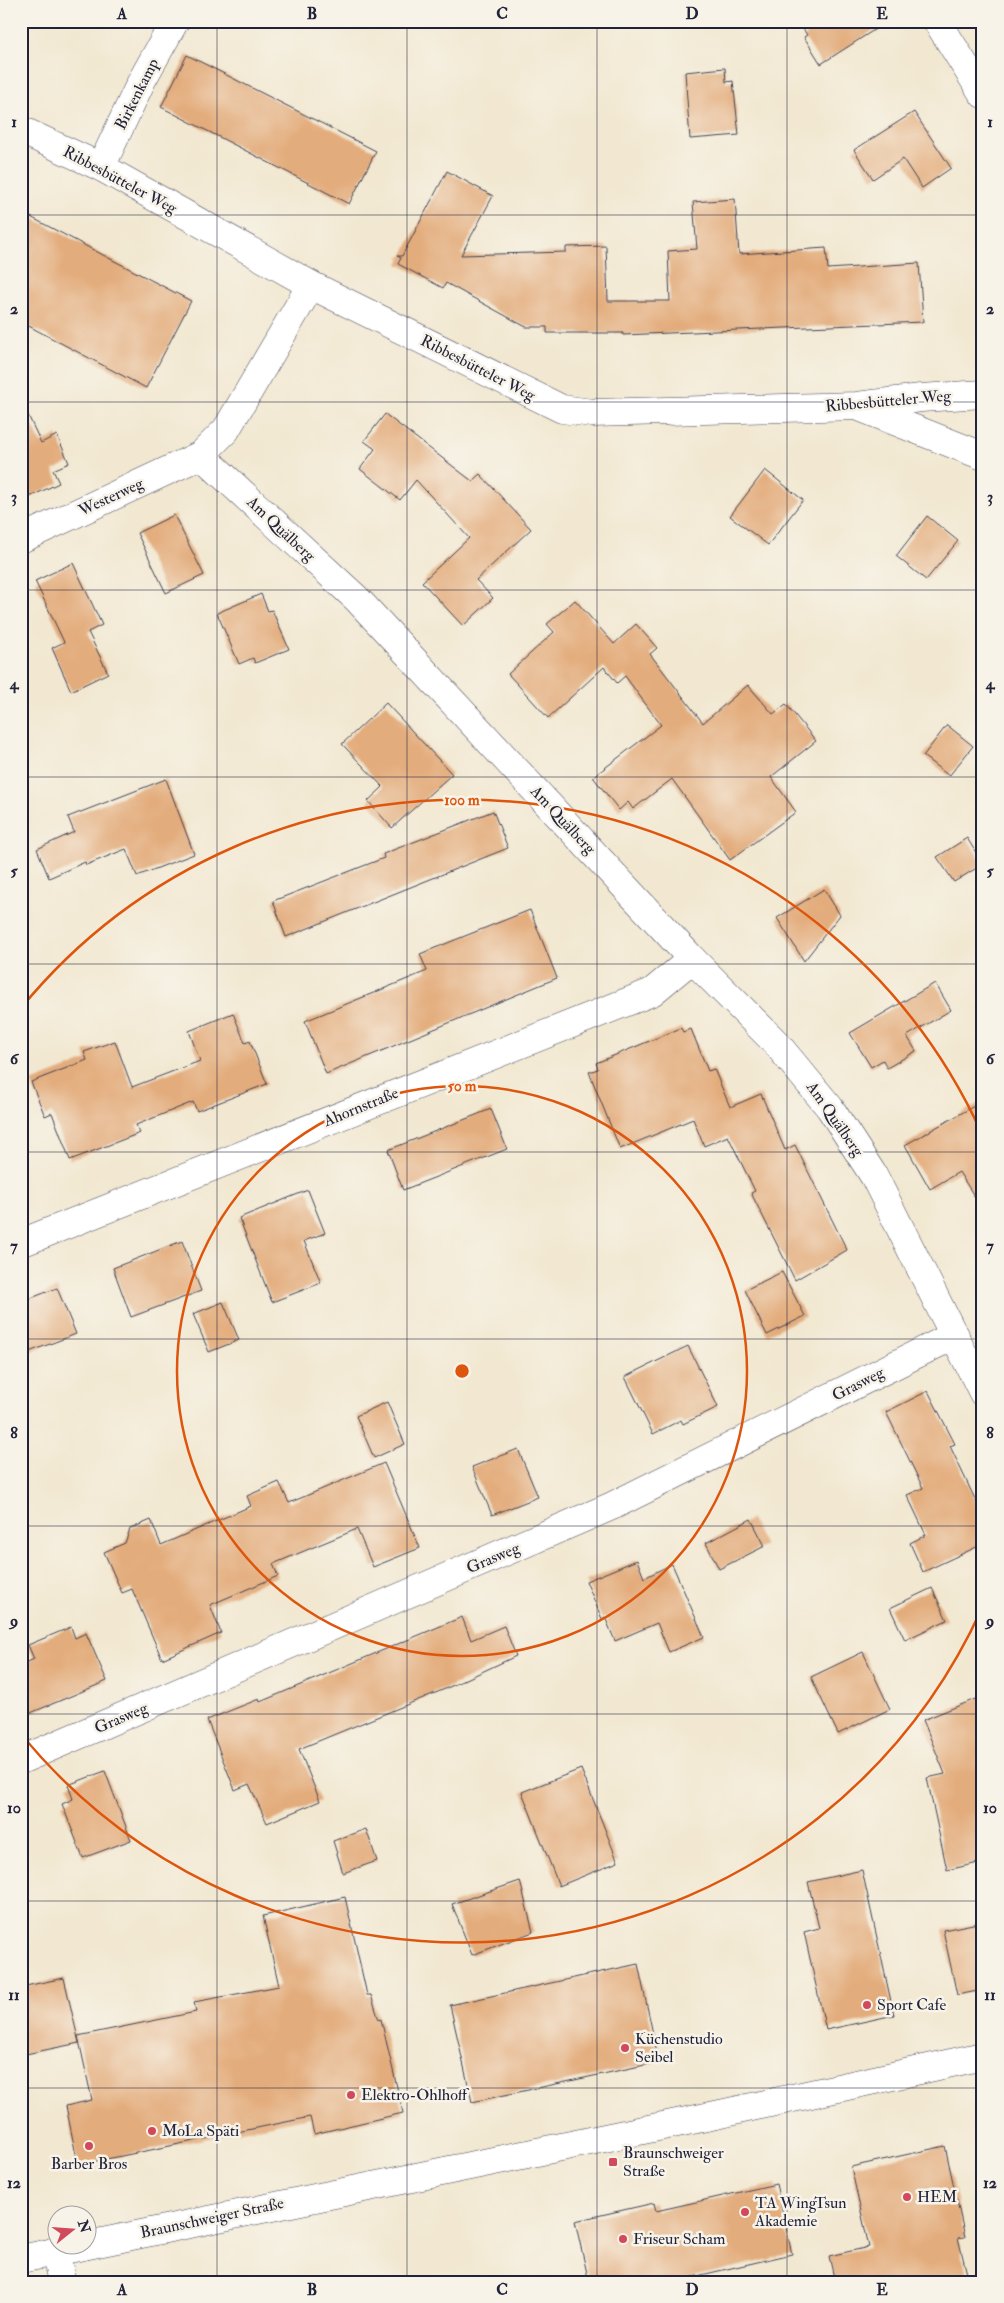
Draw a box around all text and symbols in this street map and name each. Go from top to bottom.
text: A [116,4,128,24]
text: B [307,4,317,24]
text: C [496,4,508,24]
text: D [685,4,699,24]
text: E [876,4,888,24]
street label: Birkenkamp [111,55,164,134]
text: 1 [11,112,17,132]
text: 1 [987,112,993,132]
street label: Ribbesbütteler Weg [60,142,181,219]
text: 2 [10,299,18,319]
text: 2 [986,299,994,319]
street label: Ribbesbütteler Weg [417,330,540,406]
street label: Ribbesbütteler Weg [824,385,953,416]
street label: Westerweg [75,473,148,521]
text: 3 [11,487,17,507]
text: 3 [987,487,993,507]
street label: Am Quälberg [242,491,320,567]
text: 4 [9,674,20,694]
text: 4 [985,674,996,694]
street label: Am Quälberg [525,781,601,859]
text: 100 m [444,791,480,810]
text: 5 [10,861,18,881]
text: 5 [986,861,994,881]
text: 6 [10,1049,20,1069]
text: 6 [986,1049,996,1069]
text: 50 m [448,1077,477,1096]
street label: Am Quälberg [801,1077,869,1161]
street label: Ahornstraße [320,1083,402,1131]
text: 7 [10,1236,18,1256]
text: 7 [986,1236,994,1256]
centre of rings [453,1362,471,1380]
street label: Grasweg [829,1362,888,1406]
text: 8 [10,1423,18,1443]
text: 8 [986,1423,994,1443]
street label: Grasweg [463,1537,524,1578]
text: 9 [8,1611,18,1631]
text: 9 [984,1611,994,1631]
street label: Grasweg [91,1697,152,1738]
text: 10 [7,1798,21,1818]
text: 10 [983,1798,997,1818]
text: 11 [8,1985,20,2005]
text: 11 [984,1985,996,2005]
place label: Sport Cafe [877,1995,947,2016]
marker: Sport Cafe [861,1999,873,2011]
place label: Küchenstudio Seibel [635,2029,723,2067]
marker: Küchenstudio Seibel [619,2042,631,2054]
place label: Elektro-Ohlhoff [361,2085,470,2105]
marker: Elektro-Ohlhoff [345,2089,357,2101]
place label: MoLa Späti [162,2121,239,2142]
marker: MoLa Späti [146,2125,158,2137]
marker: Barber Bros [83,2140,95,2152]
place label: Braunschweiger Straße [623,2143,724,2181]
place label: Barber Bros [51,2154,127,2174]
marker: Braunschweiger Straße [607,2156,619,2168]
text: 12 [7,2173,21,2193]
text: 12 [983,2173,997,2193]
place label: HEM [917,2187,957,2207]
marker: HEM [901,2191,913,2203]
street label: Braunschweiger Straße [138,2193,286,2243]
place label: TA WingTsun Akademie [754,2193,847,2231]
north arrow [48,2206,98,2256]
marker: TA WingTsun Akademie [739,2206,751,2218]
text: N [74,2217,94,2235]
place label: Friseur Scham [633,2229,726,2249]
marker: Friseur Scham [617,2233,629,2245]
text: A [116,2280,128,2300]
text: B [307,2280,317,2300]
text: C [496,2280,508,2300]
text: D [685,2280,699,2300]
text: E [876,2280,888,2300]

